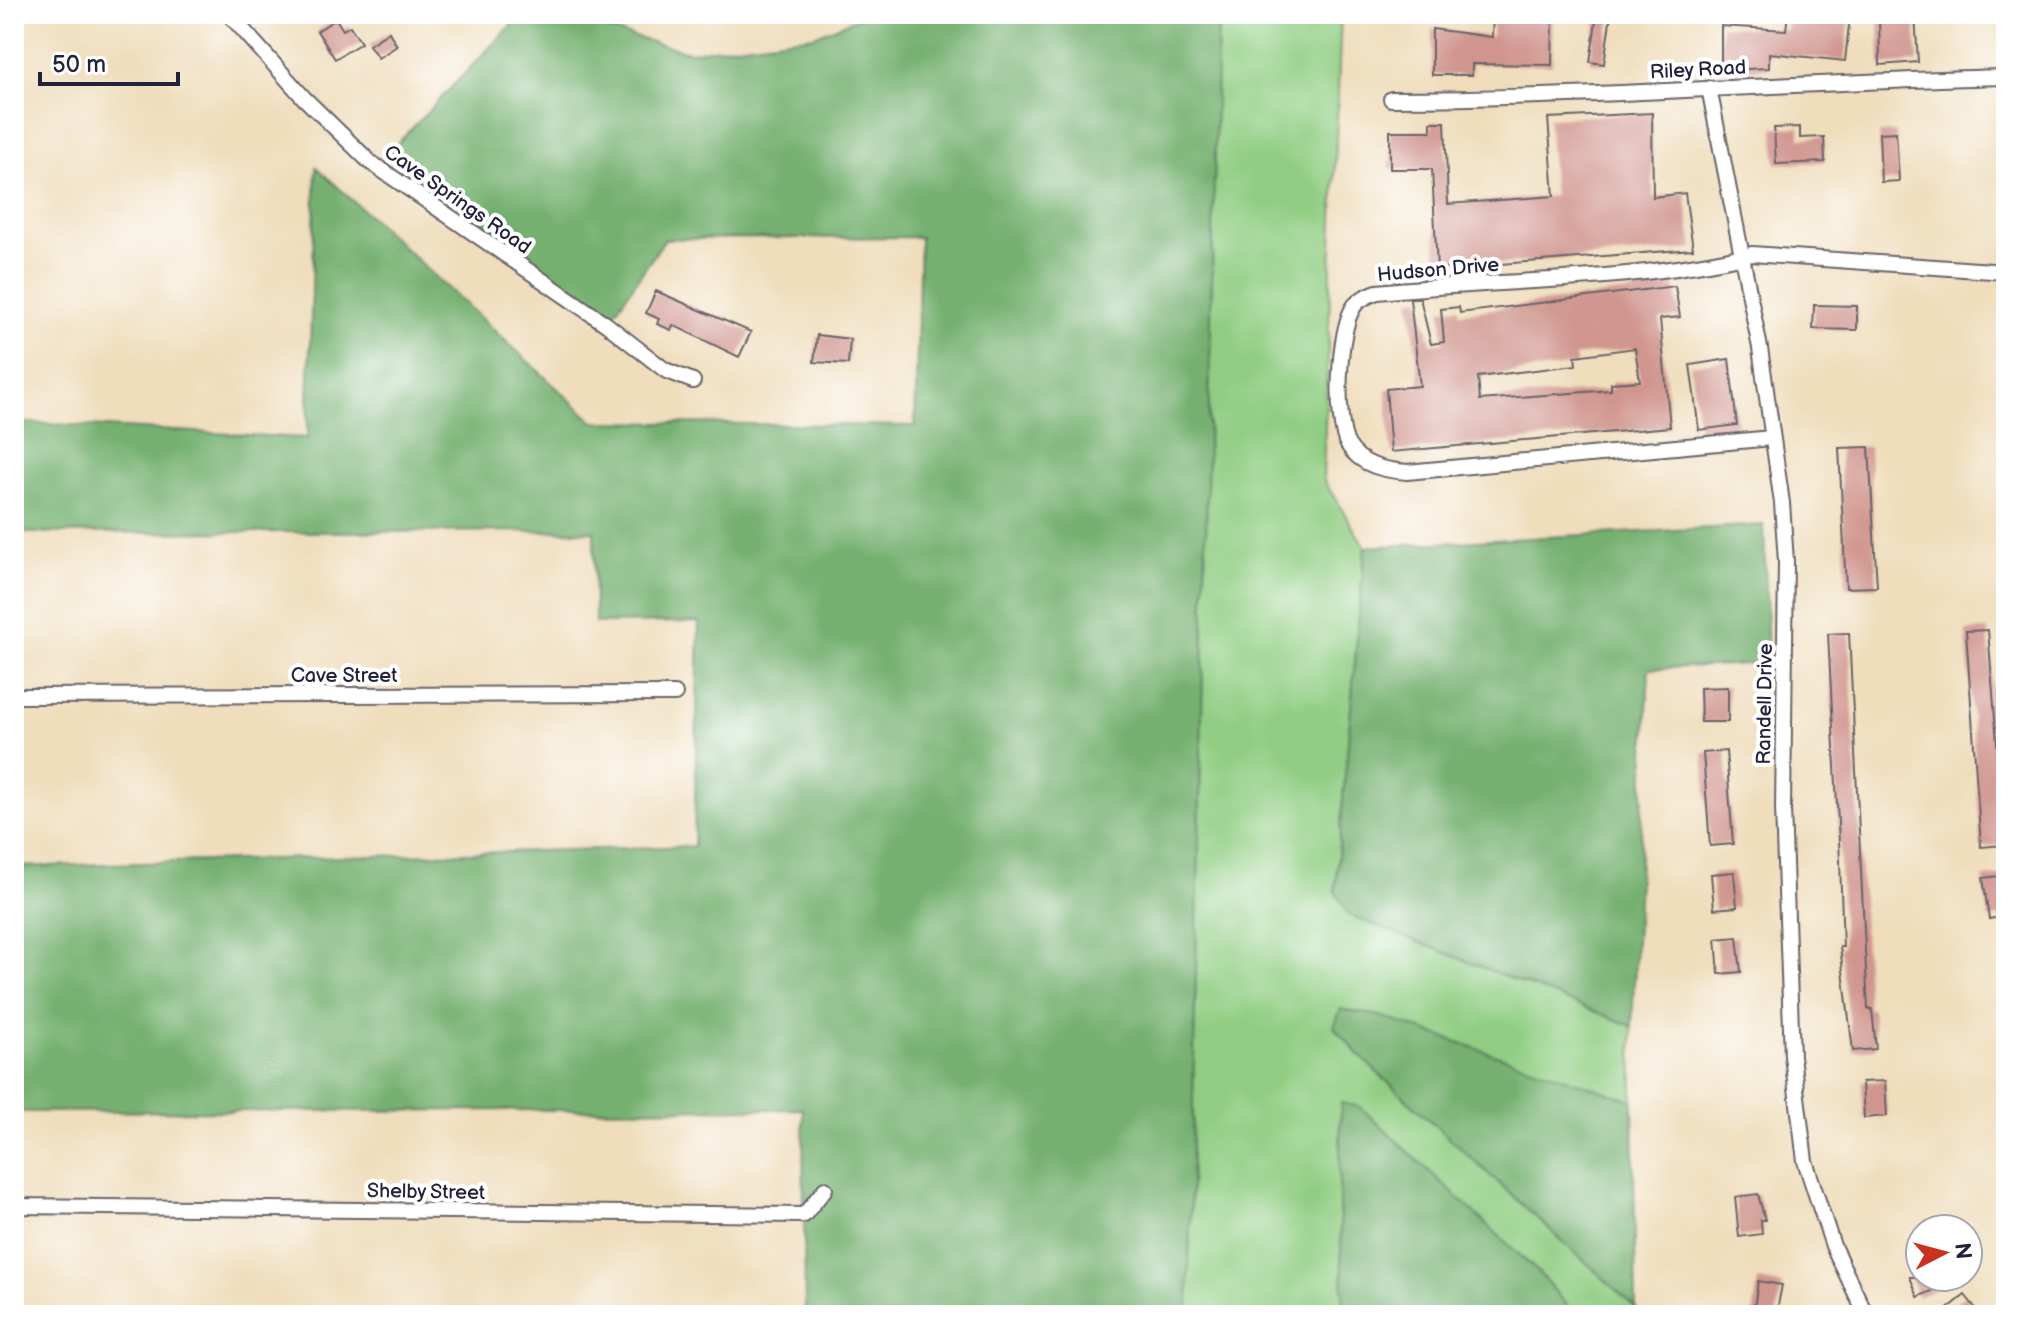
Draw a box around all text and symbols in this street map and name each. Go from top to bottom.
scale bar [40,36,178,86]
text: 50 m [52,50,106,79]
street label: Riley Road [1649,55,1747,85]
street label: Cave Springs Road [379,140,536,260]
street label: Hudson Drive [1376,253,1500,287]
street label: Randell Drive [1752,643,1778,765]
street label: Cave Street [291,664,397,688]
street label: Shelby Street [367,1179,485,1205]
north arrow [1904,1213,1984,1293]
text: N [1948,1241,1977,1261]

